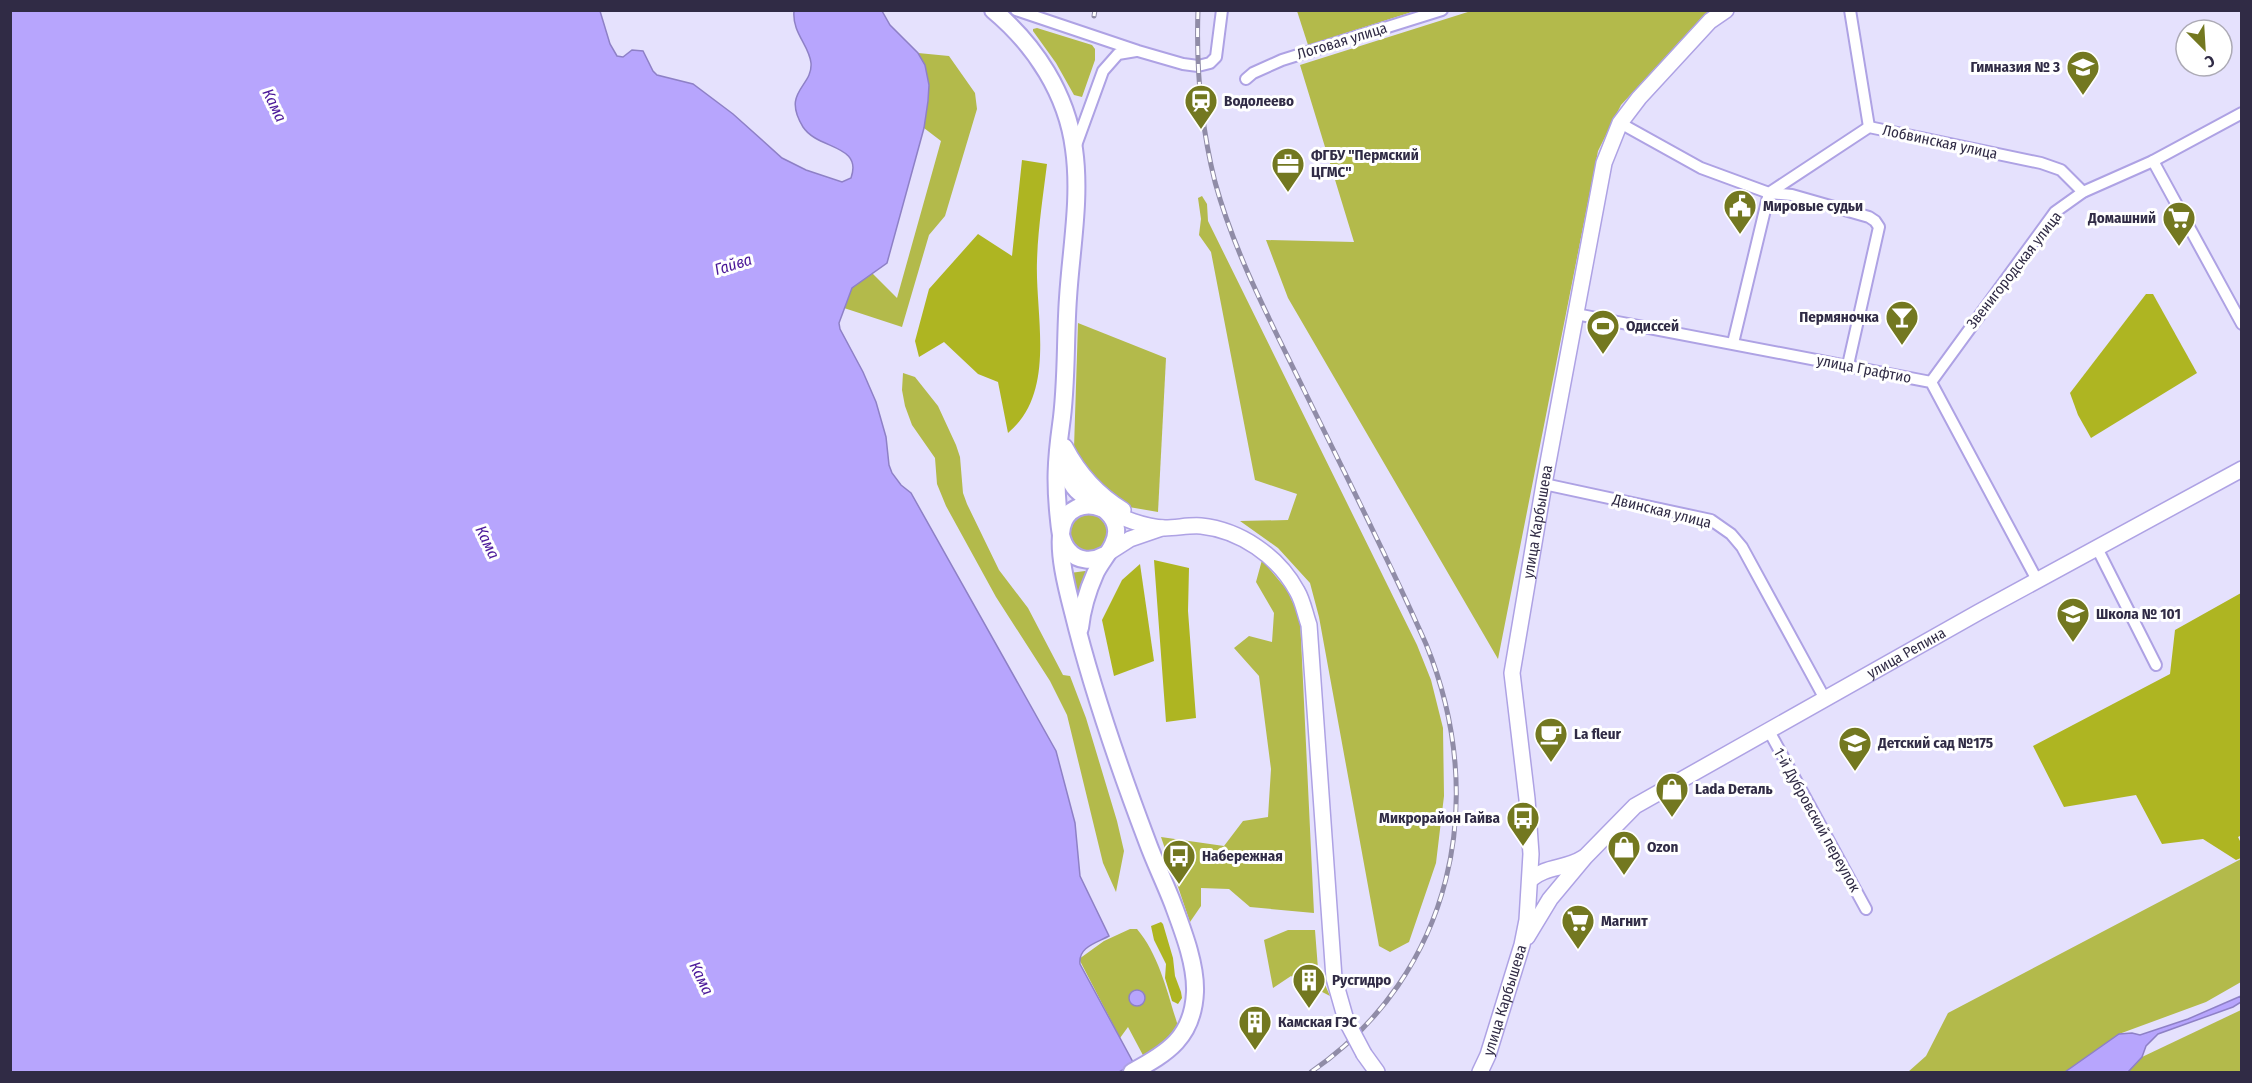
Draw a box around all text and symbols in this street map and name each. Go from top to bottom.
north arrow [2174,18,2234,78]
street label: Логовая улица [1295,19,1389,63]
school or university icon: Гимназия № 3 [2065,49,2101,96]
text: С [2202,51,2218,72]
place label: Гимназия № 3 [1971,58,2060,76]
station icon: Водолеево [1183,83,1219,130]
water label: Кама [258,85,291,125]
place label: Водолеево [1224,92,1294,110]
street label: Лобвинская улица [1881,121,1999,163]
office icon: ФГБУ "Пермский ЦГМС" [1270,146,1306,193]
place label: ФГБУ "Пермский ЦГМС" [1311,146,1419,181]
public building icon: Мировые судьи [1722,188,1758,235]
place label: Мировые судьи [1763,197,1863,215]
supermarket icon: Домашний [2161,200,2197,247]
street label: Звенигородская улица [1963,208,2065,332]
place label: Домашний [2087,209,2156,227]
water label: Гайва [712,250,754,279]
bar icon: Пермяночка [1884,299,1920,346]
sports icon: Одиссей [1585,308,1621,355]
place label: Пермяночка [1799,308,1880,326]
place label: Одиссей [1626,317,1679,335]
street label: улица Графтио [1815,351,1913,387]
street label: улица Карбышева [1519,463,1556,580]
street label: Двинская улица [1610,490,1713,532]
water label: Кама [471,522,504,562]
school or university icon: Школа № 101 [2055,596,2091,643]
place label: Школа № 101 [2096,605,2181,623]
street label: улица Репина [1864,624,1949,682]
cafe icon: La fleur [1533,716,1569,763]
place label: La fleur [1574,725,1621,743]
school or university icon: Детский сад №175 [1837,725,1873,772]
place label: Детский сад №175 [1877,734,1993,752]
street label: 1-й Дубровский переулок [1770,745,1864,895]
shop icon: Lada Dеталь [1654,771,1690,818]
place label: Lada Dеталь [1695,780,1773,798]
bus stop icon: Микрорайон Гайва [1505,800,1541,847]
place label: Микрорайон Гайва [1379,809,1501,827]
shop icon: Ozon [1606,829,1642,876]
bus stop icon: Набережная [1161,838,1197,885]
place label: Ozon [1647,838,1678,856]
place label: Набережная [1202,847,1283,865]
supermarket icon: Магнит [1560,903,1596,950]
place label: Магнит [1601,912,1648,930]
street label: улица Карбышева [1479,943,1530,1058]
water label: Кама [685,958,718,998]
building icon: Русгидро [1291,962,1327,1009]
place label: Русгидро [1332,971,1391,989]
building icon: Камская ГЭС [1237,1004,1273,1051]
place label: Камская ГЭС [1278,1013,1357,1031]

